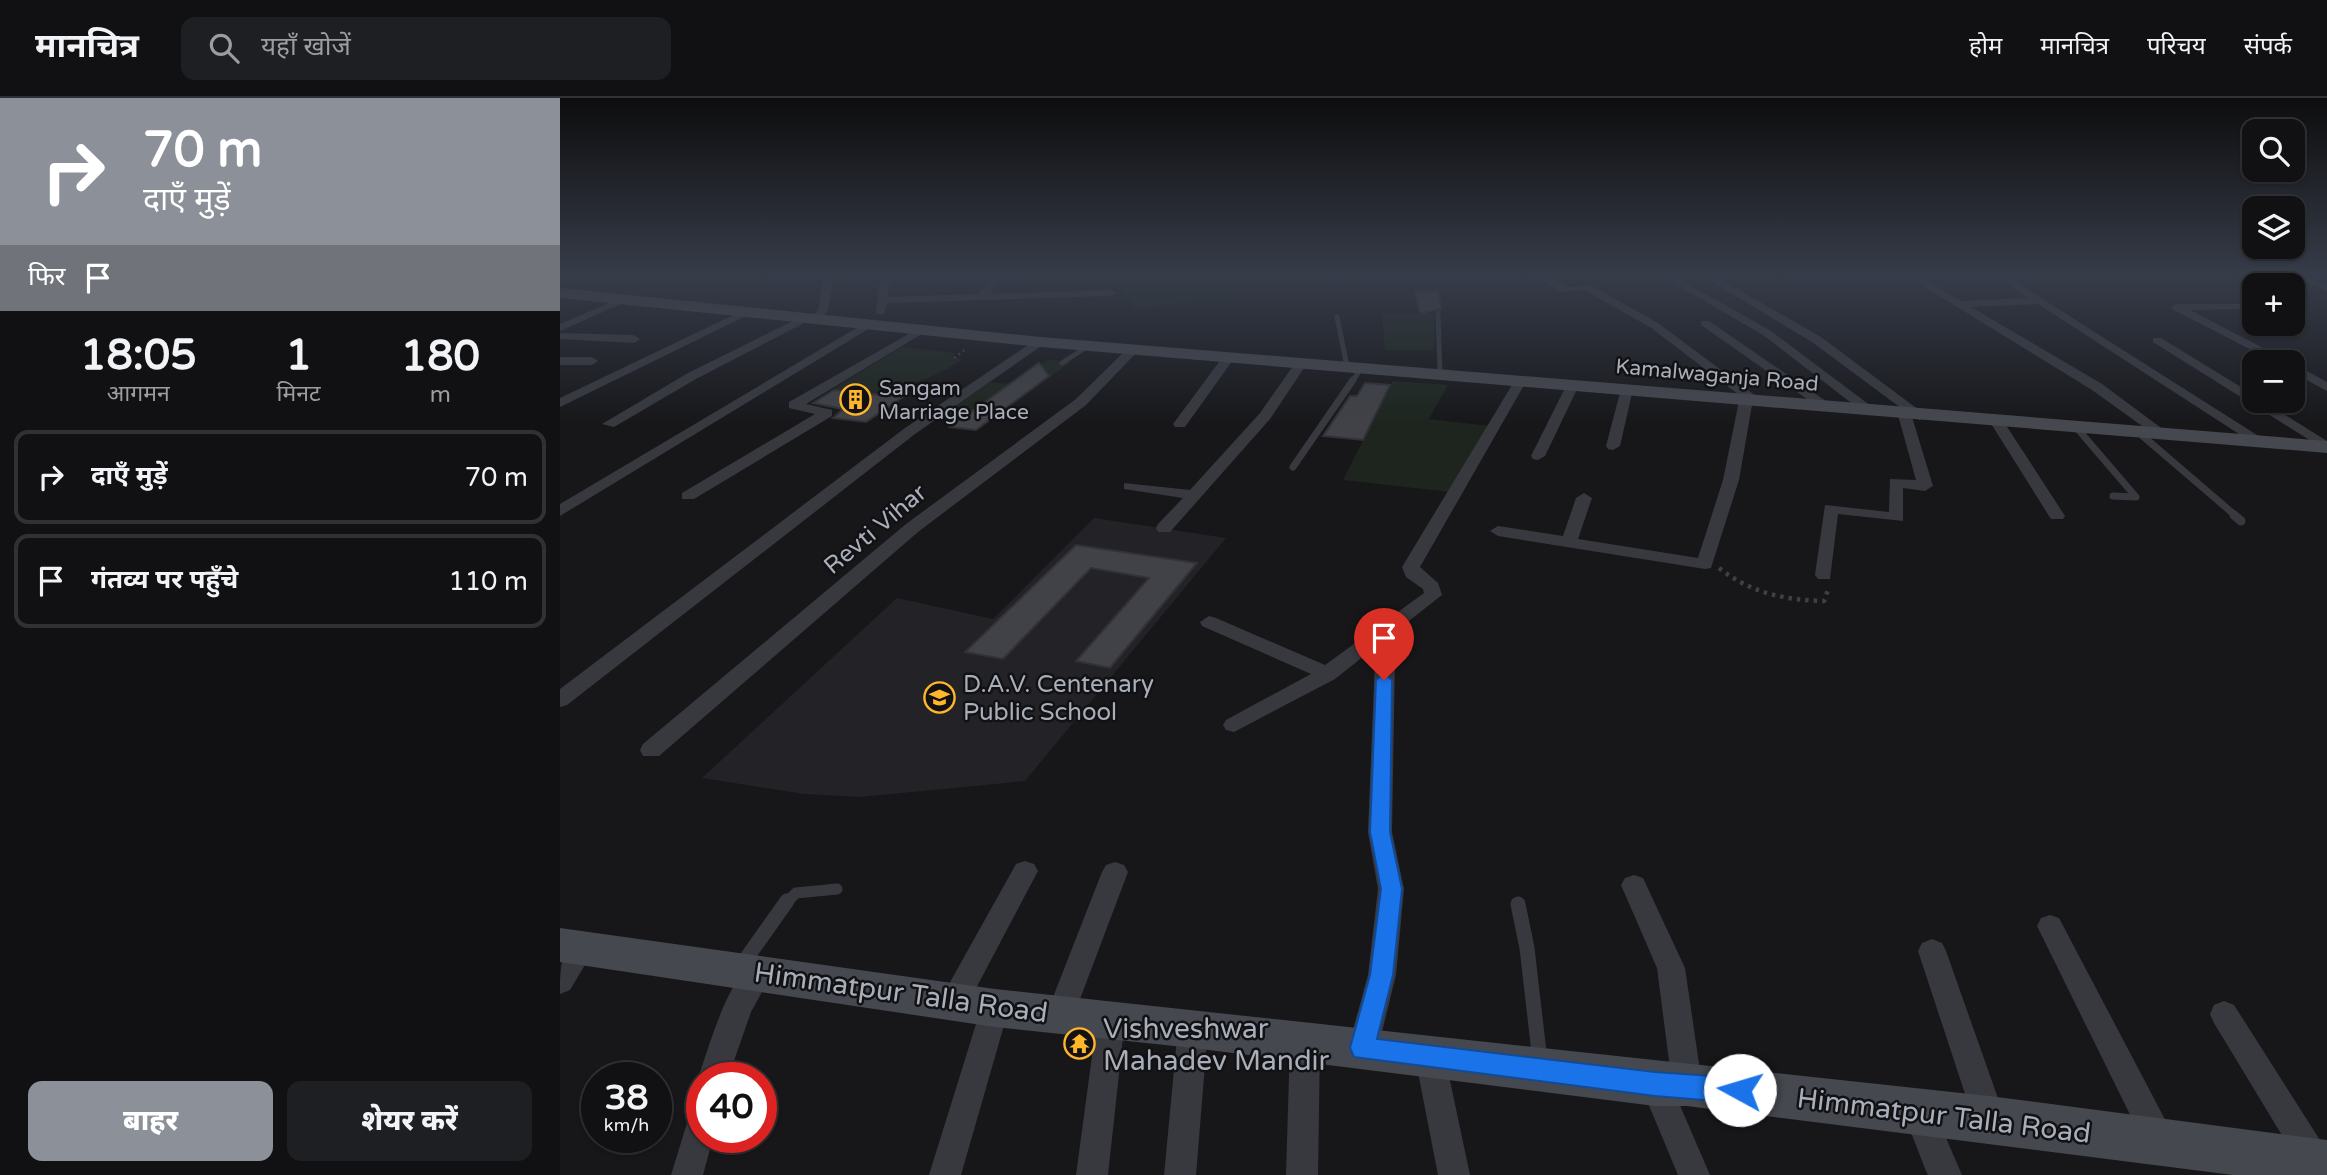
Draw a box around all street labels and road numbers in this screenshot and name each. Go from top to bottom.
street label: Kamalwaganja Road [1614,354,1820,397]
street label: Revti Vihar [818,478,933,581]
street label: Himmatpur Talla Road [752,956,1050,1030]
street label: Himmatpur Talla Road [1795,1081,2093,1151]

